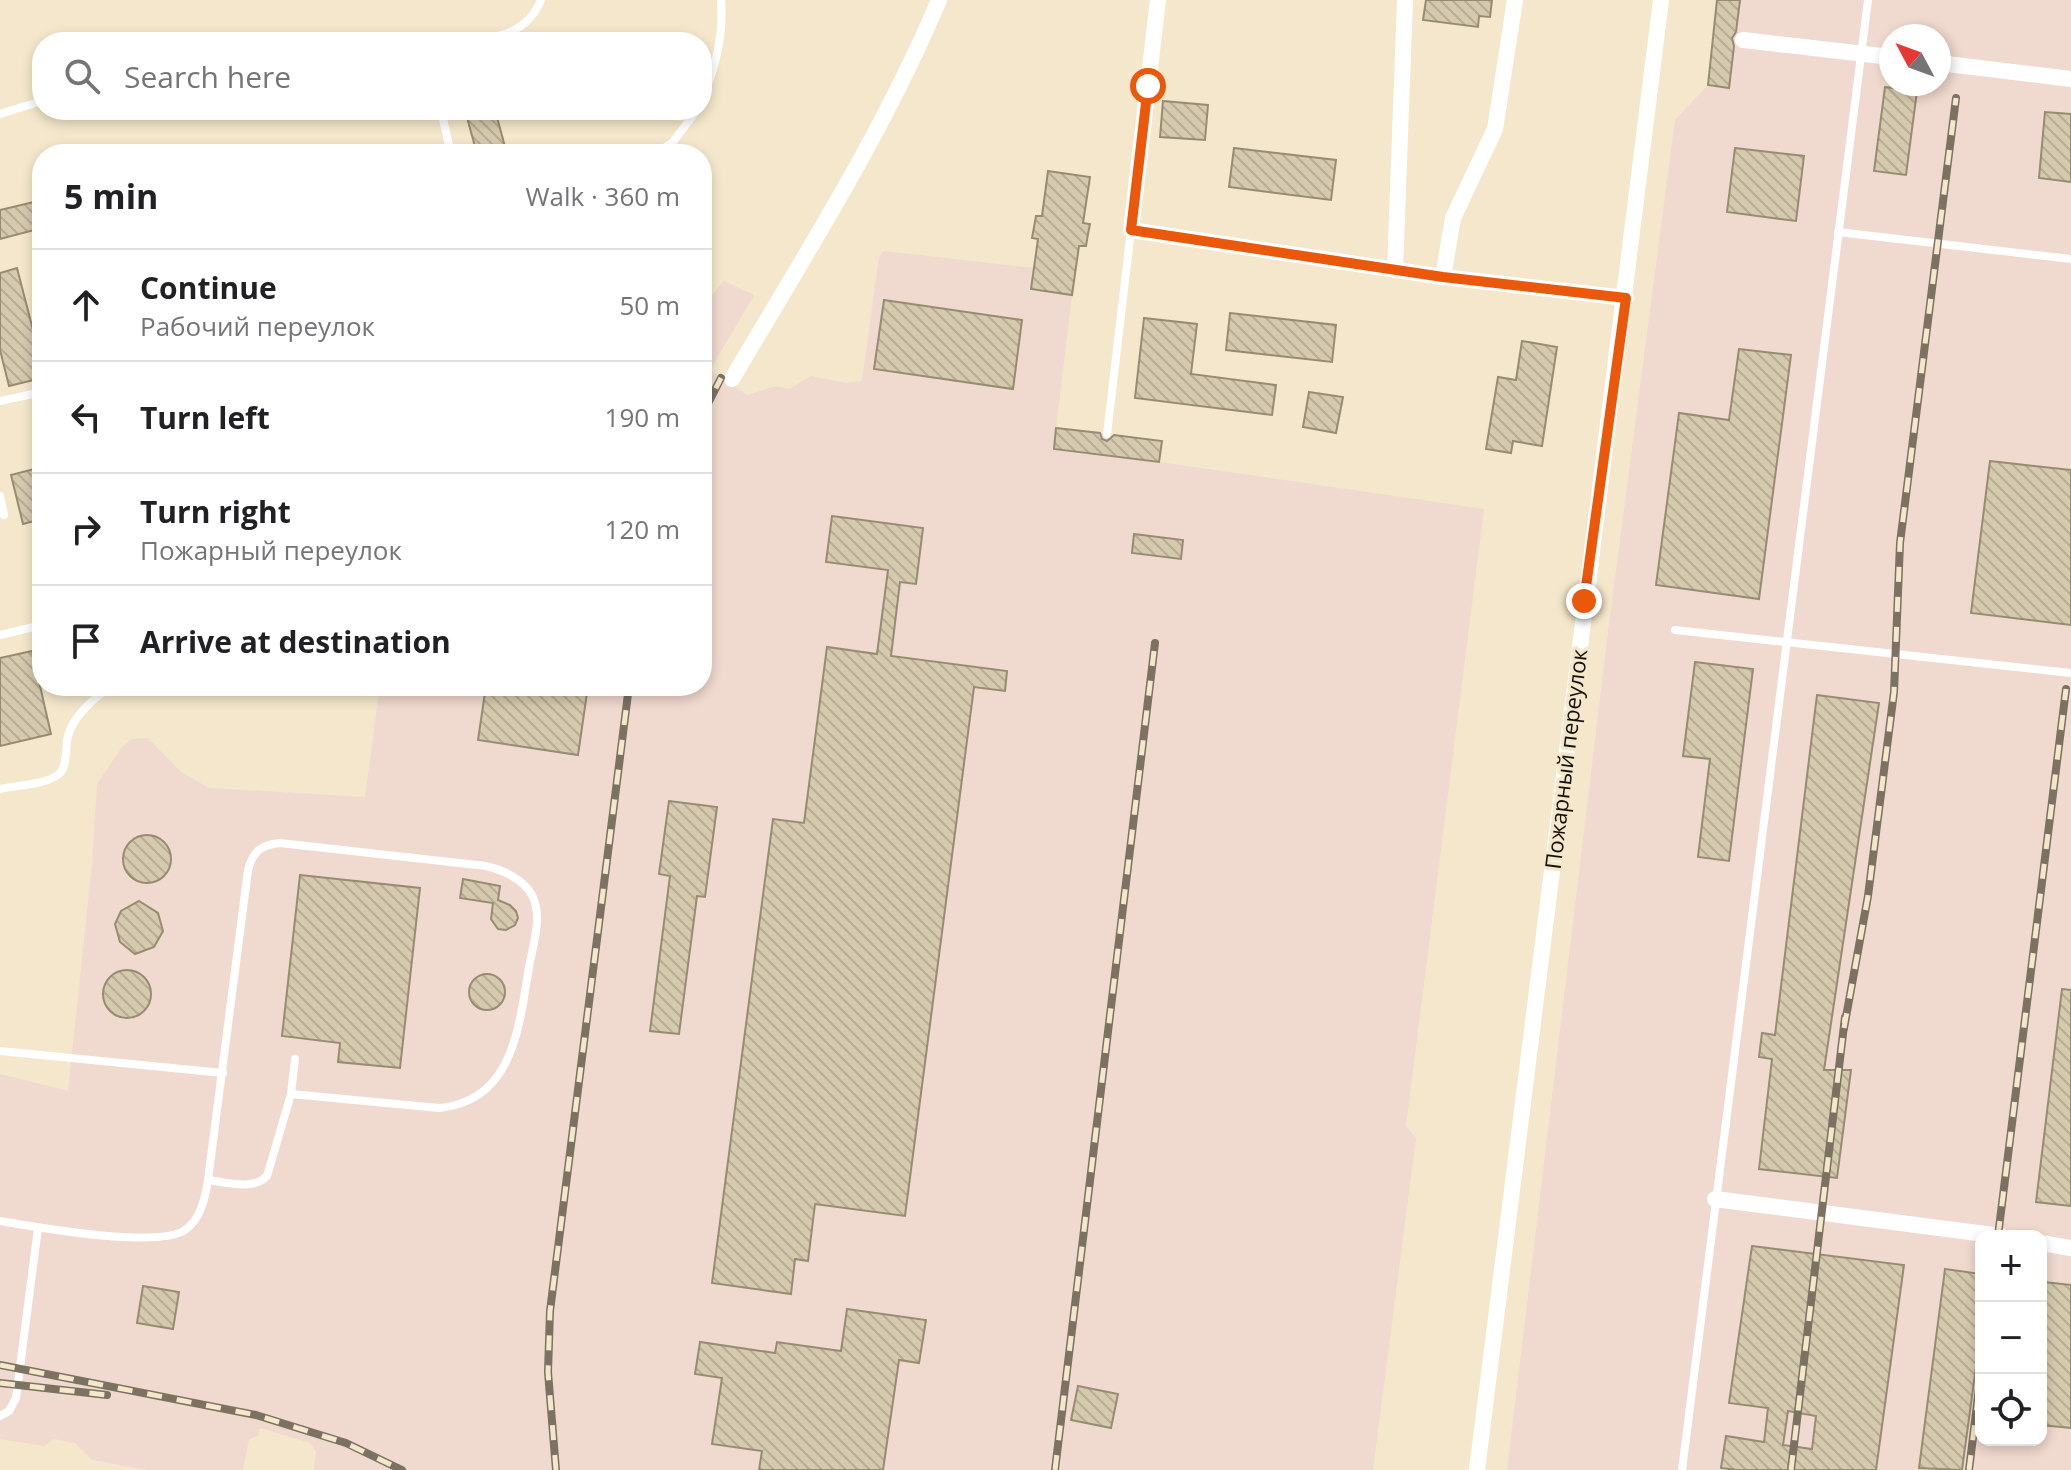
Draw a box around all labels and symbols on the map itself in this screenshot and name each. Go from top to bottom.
north arrow [1879,24,1951,96]
route start [1130,68,1166,104]
route end [1566,583,1602,619]
street label: Пожарный переулок [1537,647,1593,871]

